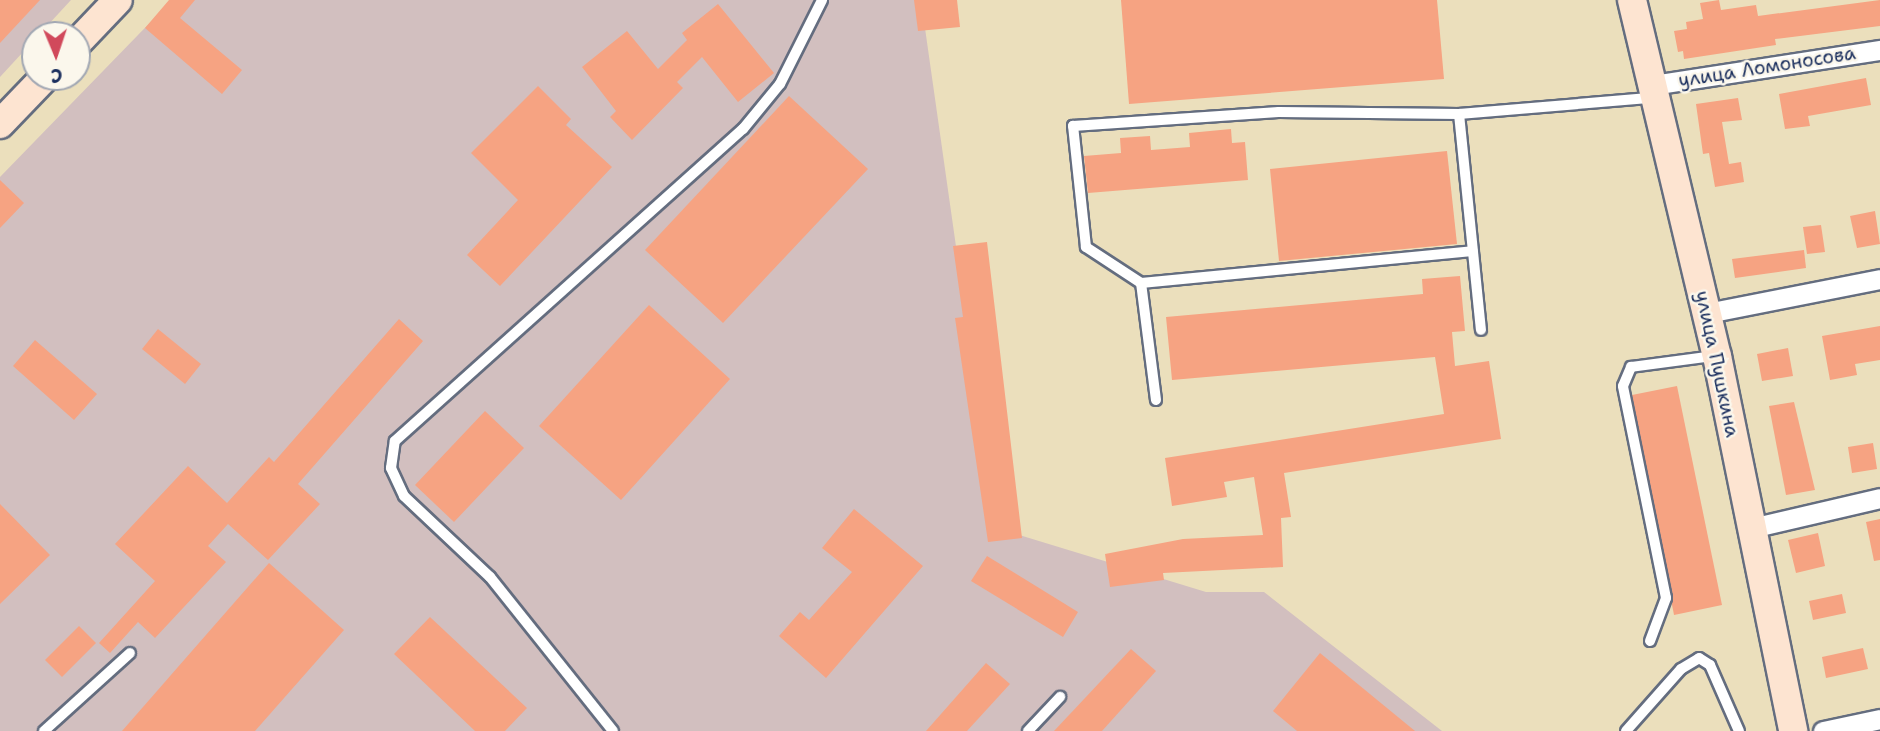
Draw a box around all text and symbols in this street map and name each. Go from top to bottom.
north arrow [21,21,91,91]
street label: улица Ломоносова [1677,42,1857,92]
text: С [50,63,63,88]
street label: улица Пушкина [1690,289,1744,439]

